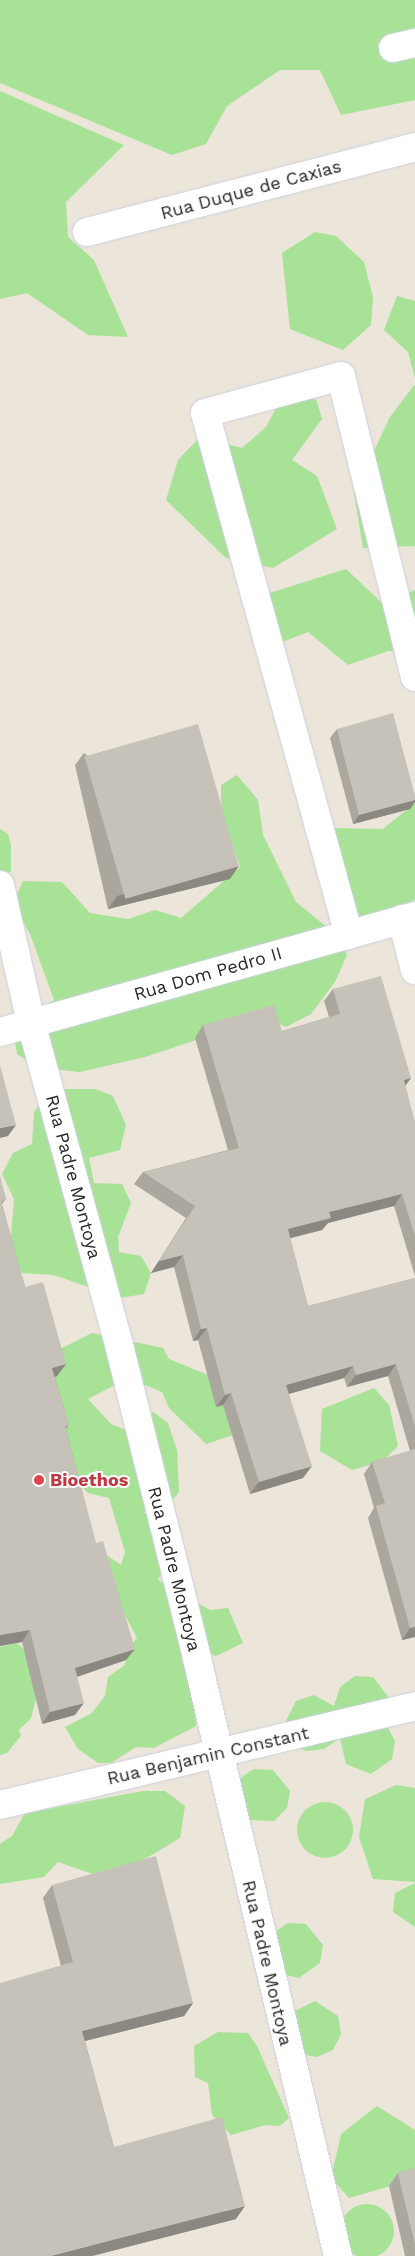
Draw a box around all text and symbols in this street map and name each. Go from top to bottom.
street label: Rua Duque de Caxias [158,155,344,225]
street label: Rua Dom Pedro II [131,942,285,1006]
street label: Rua Padre Montoya [41,1092,105,1262]
place label: Bioethos [50,1469,128,1491]
marker: Bioethos [32,1473,46,1487]
street label: Rua Padre Montoya [143,1484,205,1654]
street label: Rua Benjamin Constant [105,1722,311,1790]
street label: Rua Padre Montoya [237,1878,297,2048]

